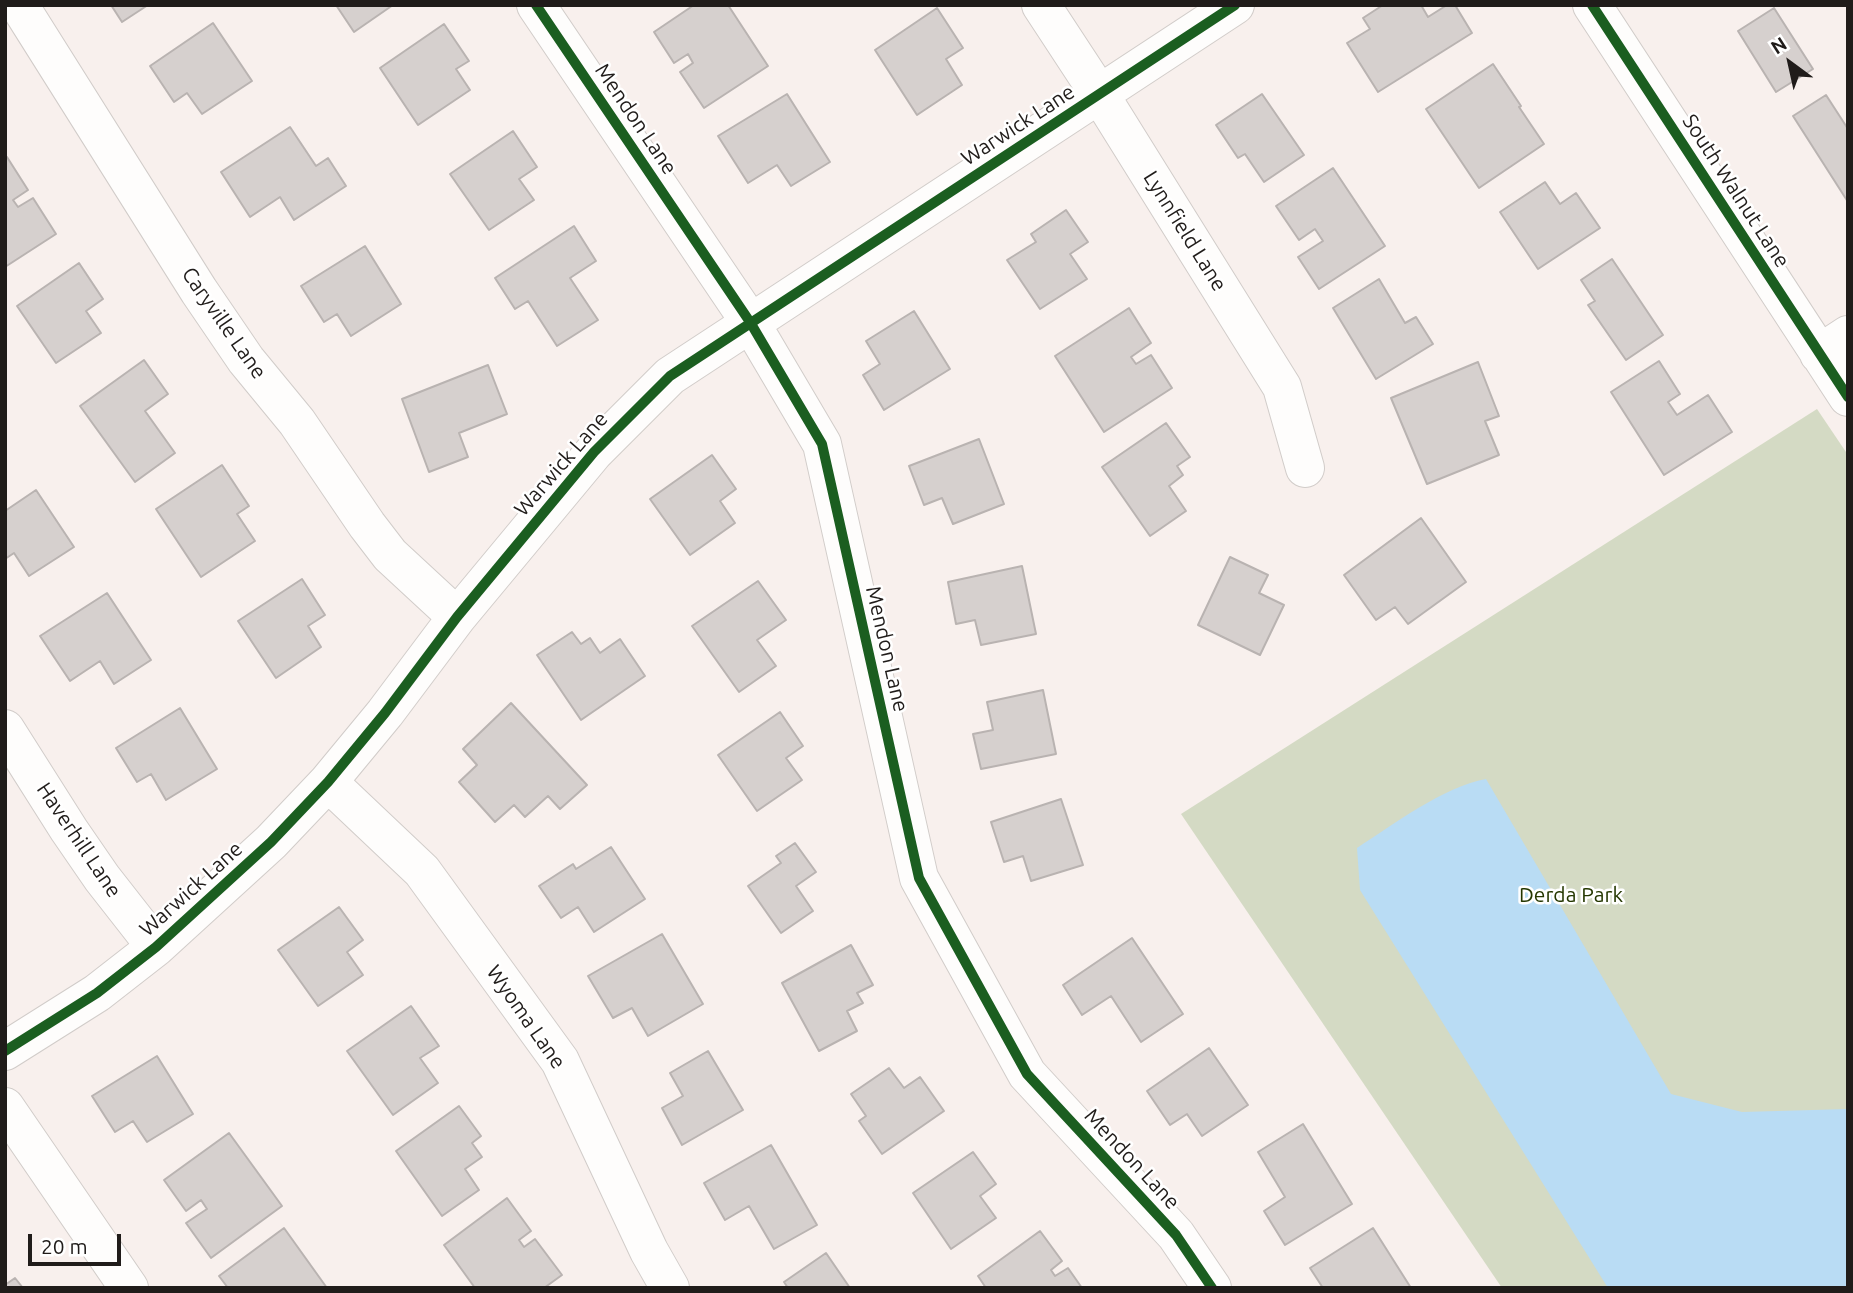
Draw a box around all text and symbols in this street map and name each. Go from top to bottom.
north arrow [1755,28,1825,98]
text: N [1767,32,1791,58]
street label: Mendon Lane [590,59,682,179]
street label: Warwick Lane [957,79,1079,171]
street label: South Walnut Lane [1677,110,1795,272]
street label: Lynnfield Lane [1138,166,1232,296]
street label: Caryville Lane [176,262,272,384]
street label: Warwick Lane [509,407,613,521]
street label: Mendon Lane [860,584,914,714]
street label: Haverhill Lane [31,778,127,902]
street label: Warwick Lane [134,836,248,942]
park label: Derda Park [1519,882,1623,908]
street label: Wyoma Lane [481,960,571,1074]
street label: Mendon Lane [1079,1103,1185,1215]
scale bar [32,1220,124,1264]
text: 20 m [41,1234,88,1258]

